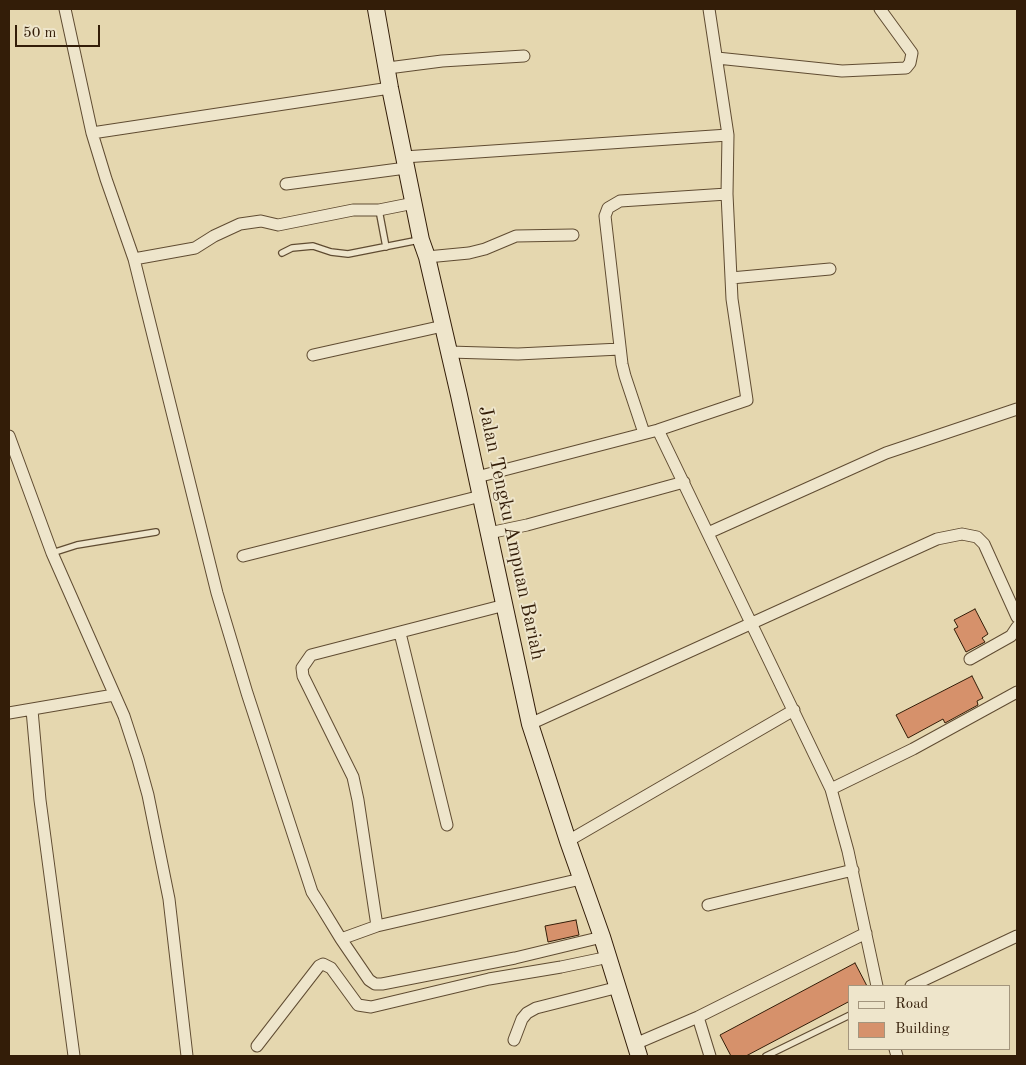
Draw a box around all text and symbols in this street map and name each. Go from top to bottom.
scale bar [18,15,102,47]
text: 50 m [23,26,57,41]
street label: Jalan Tengku Ampuan Bariah [472,404,550,662]
legend [848,985,1011,1050]
text: Road [895,997,928,1012]
text: Building [895,1022,950,1037]

